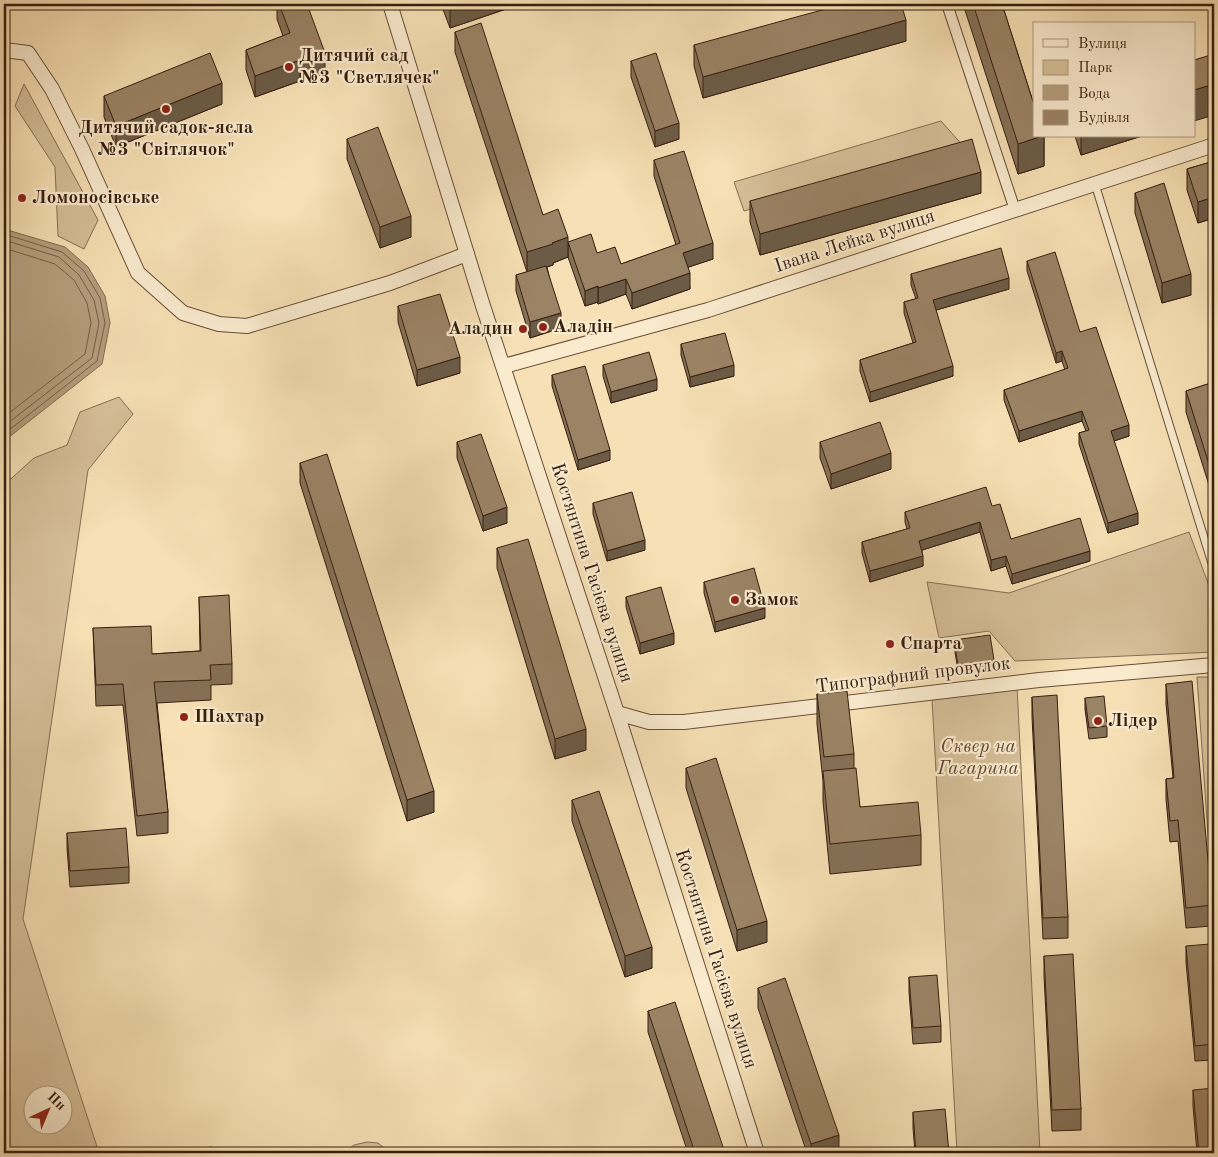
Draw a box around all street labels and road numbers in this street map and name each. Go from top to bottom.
street label: Івана Лейка вулиця [772,207,938,277]
street label: Костянтина Гасієва вулиця [546,461,636,685]
street label: Типографний провулок [814,655,1012,697]
street label: Костянтина Гасієва вулиця [670,847,760,1071]

